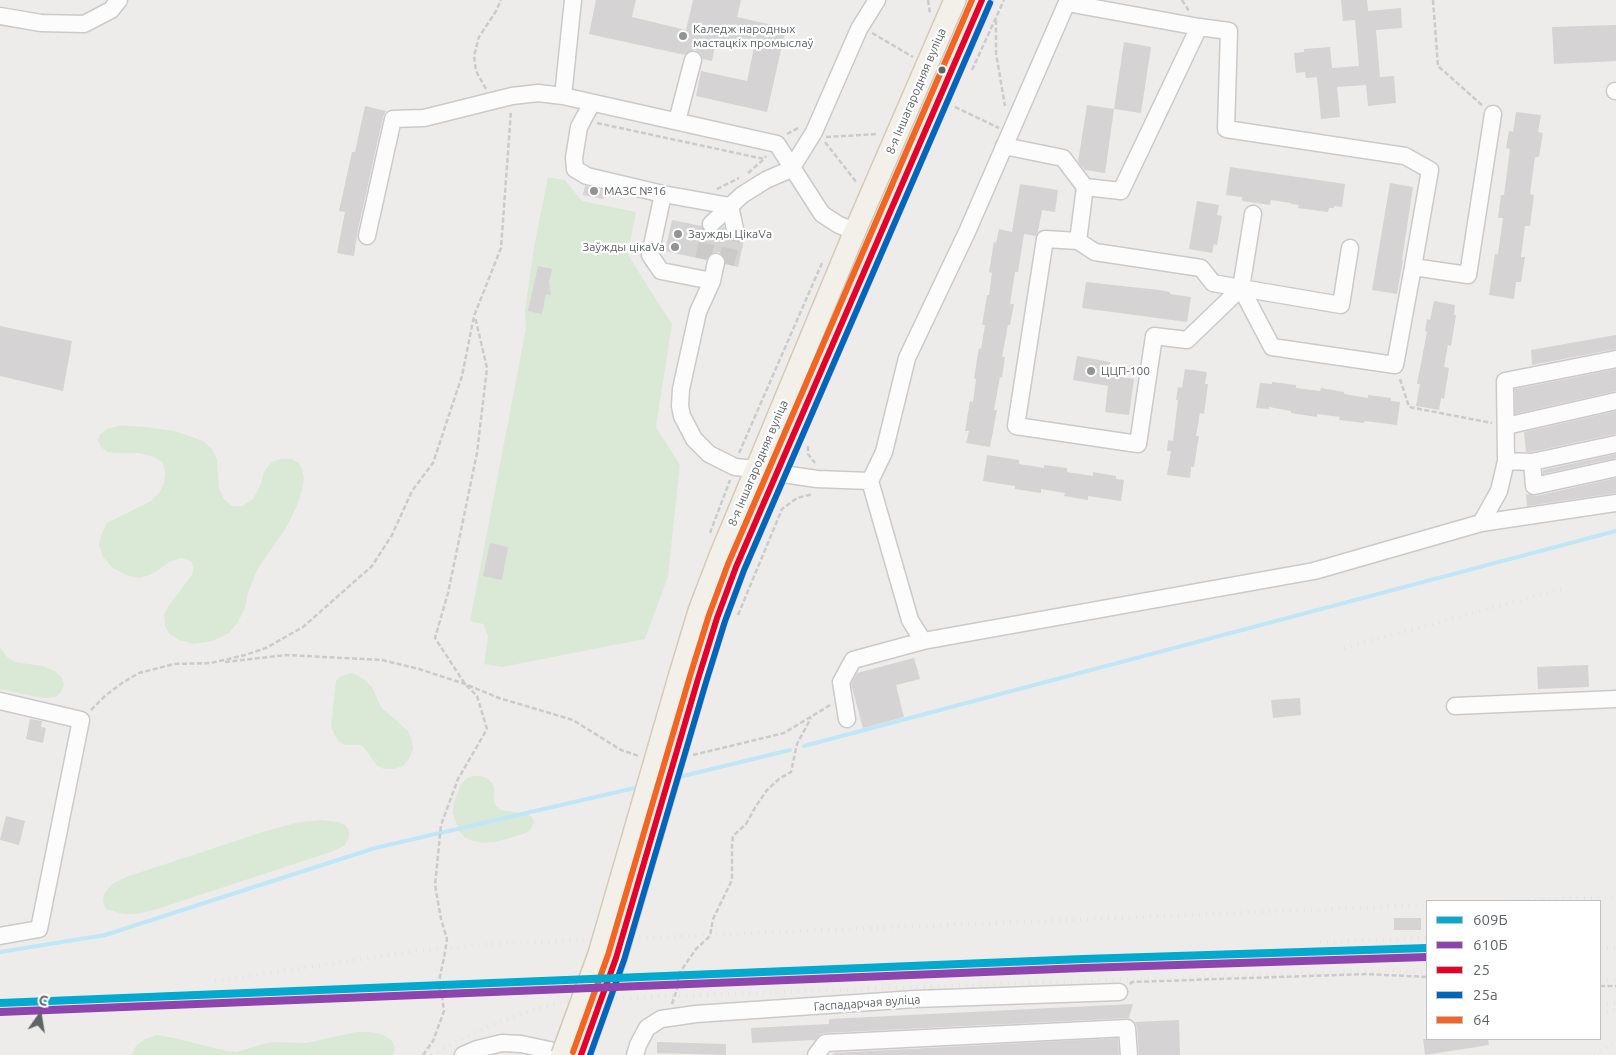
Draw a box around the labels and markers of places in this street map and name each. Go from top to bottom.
place label: Каледж народных мастацкіх промыслаў [693,22,813,50]
marker: Каледж народных мастацкіх промыслаў [677,30,689,42]
unlabelled marker [937,65,947,75]
place label: МАЗС №16 [604,184,666,198]
marker: МАЗС №16 [588,185,600,197]
place label: Заужды ЦікаVа [688,227,772,241]
marker: Заужды ЦікаVа [672,228,684,240]
place label: Заўжды цікаVа [582,240,665,254]
marker: Заўжды цікаVа [669,241,681,253]
place label: ЦЦП-100 [1101,364,1150,378]
marker: ЦЦП-100 [1085,365,1097,377]

